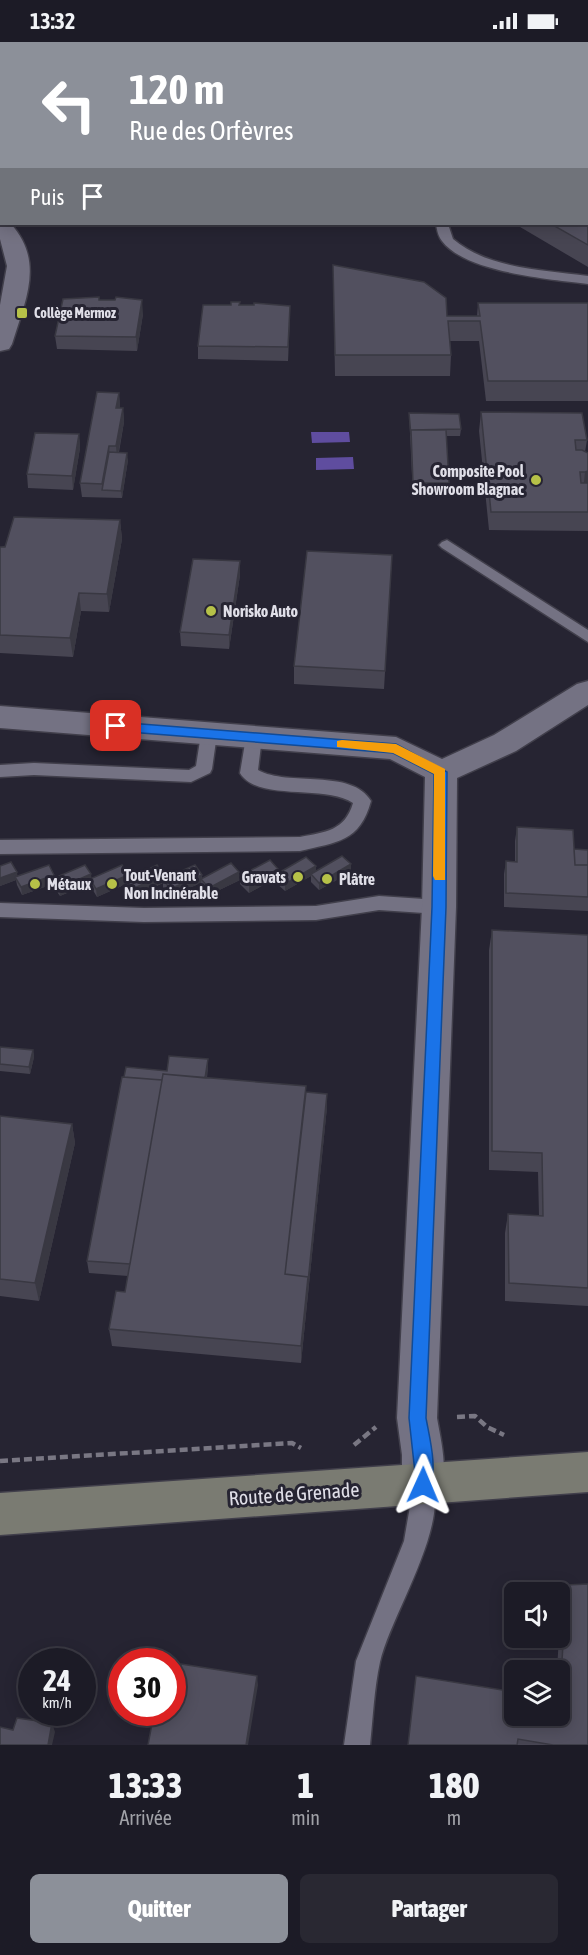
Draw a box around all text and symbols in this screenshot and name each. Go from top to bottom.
text: 13:32 [30,8,75,34]
text: 120 m [129,65,224,113]
icon: left [30,66,108,144]
text: Rue des Orfèvres [129,115,294,146]
icon: arrive [76,180,109,213]
text: Puis [30,184,64,210]
place label: Collège Mermoz [34,305,116,321]
marker: Collège Mermoz [15,306,29,320]
place label: Composite Pool Showroom Blagnac [412,462,525,498]
marker: Composite Pool Showroom Blagnac [529,473,543,487]
place label: Norisko Auto [223,602,298,620]
marker: Norisko Auto [204,604,218,618]
pin [90,700,141,751]
icon: arrive [99,709,132,742]
place label: Tout-Venant Non Incinérable [124,866,218,902]
place label: Gravats [242,868,286,886]
marker: Gravats [291,870,305,884]
place label: Plâtre [339,870,375,888]
marker: Plâtre [320,872,334,886]
place label: Métaux [47,875,92,893]
marker: Métaux [28,877,42,891]
marker: Tout-Venant Non Incinérable [105,877,119,891]
position arrow [391,1453,455,1517]
street label: Route de Grenade [228,1477,360,1510]
map controls [504,1582,570,1726]
button: sound [504,1582,570,1648]
speed limit sign: 30 [108,1648,186,1726]
button: layers [504,1660,570,1726]
text: 24 [43,1663,71,1697]
text: km/h [42,1694,72,1711]
text: 13:33 [109,1764,183,1806]
text: 1 [297,1764,314,1806]
text: 180 [429,1764,479,1806]
text: Arrivée [120,1806,172,1829]
text: min [291,1806,320,1829]
text: m [447,1806,461,1829]
button: Quitter [30,1874,288,1943]
button: Partager [300,1874,558,1943]

